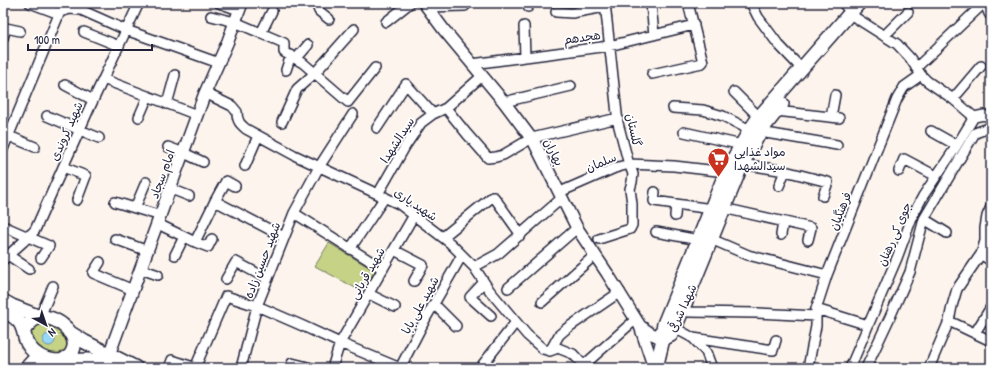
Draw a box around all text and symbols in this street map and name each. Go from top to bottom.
scale bar [28,26,152,52]
street label: هجدهم [562,26,602,49]
text: 100 m [34,31,60,48]
street label: شهید کروندی [45,99,87,163]
street label: گلستان [622,112,646,148]
street label: سیدالشهدا [376,114,418,166]
street label: بهاران [540,135,568,169]
place label: مواد غذایی سیدالشهدا [734,143,786,174]
supermarket icon: مواد غذایی سیدالشهدا [706,145,732,178]
street label: امام سجاد [145,147,180,201]
street label: سلمان [583,148,619,176]
street label: شهید یاری [391,183,441,225]
street label: فرهنگیان [825,189,855,233]
street label: جوی کی رهنان [873,199,915,269]
street label: شهید حسین زاده [240,219,284,301]
street label: شهید قربانی [345,244,389,302]
street label: شهید علی بابا [397,273,443,337]
street label: شهدا شرقی [663,281,701,335]
north arrow [26,305,66,345]
text: N [46,325,59,340]

